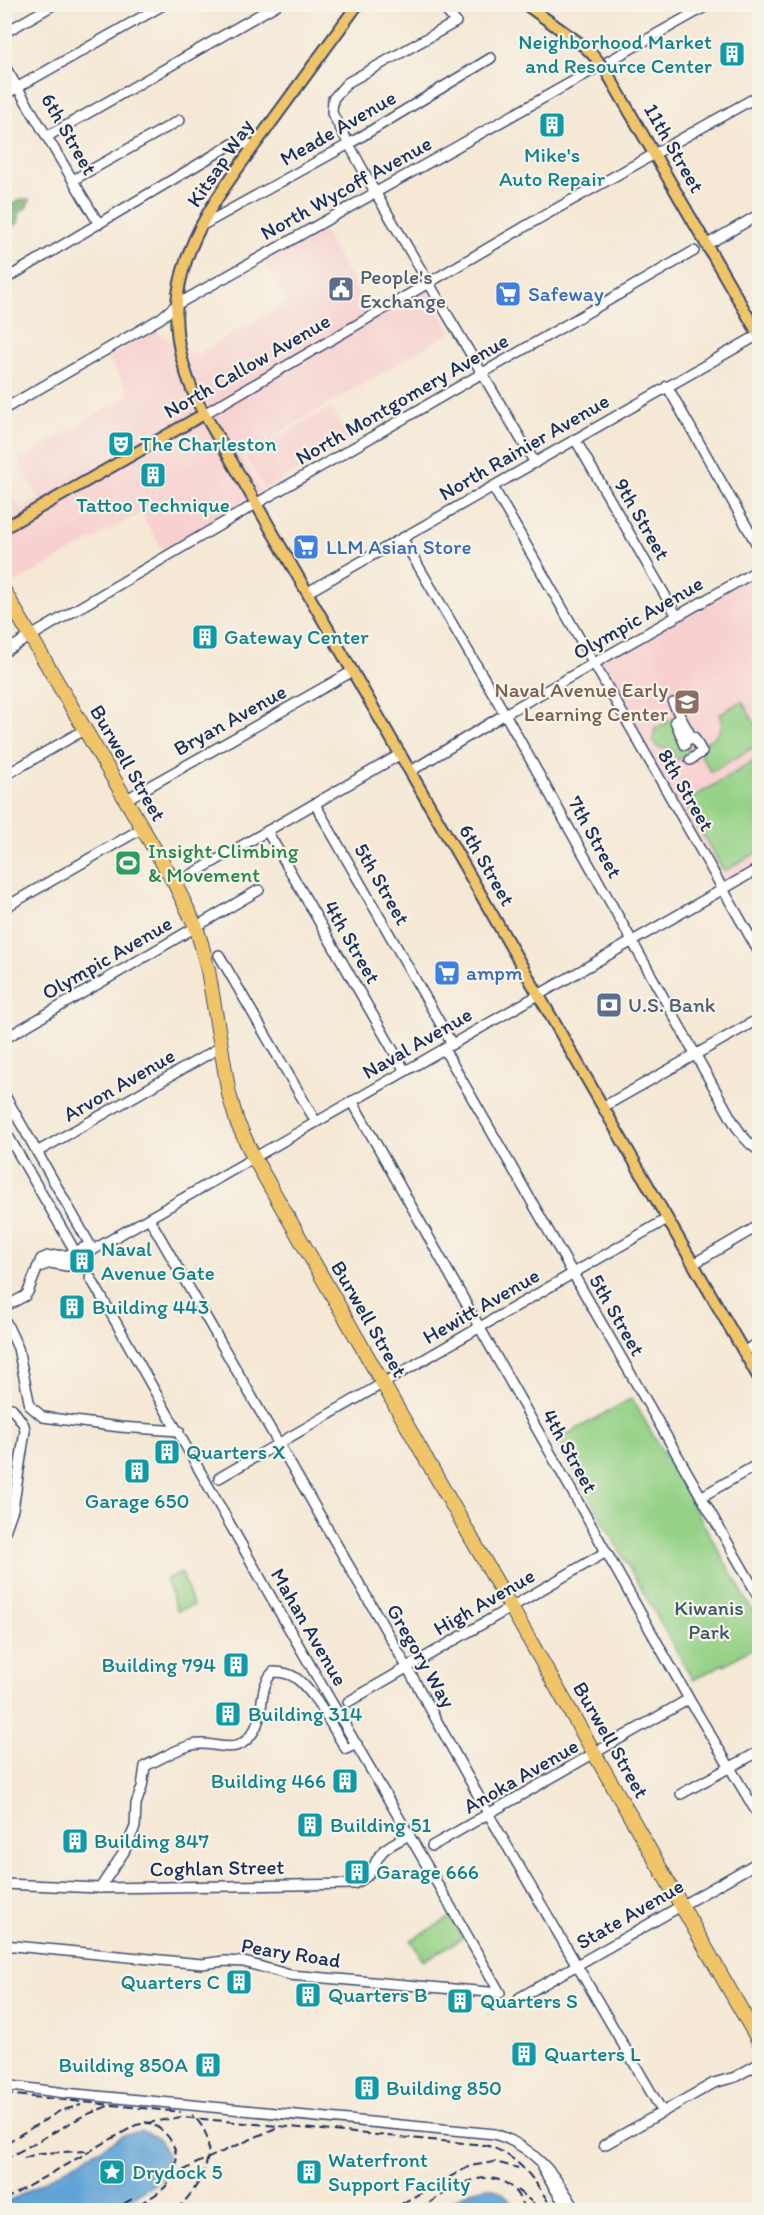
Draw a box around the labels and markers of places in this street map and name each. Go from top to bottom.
place label: Neighborhood Market and Resource Center [518,29,712,78]
building icon: Neighborhood Market and Resource Center [717,39,747,69]
building icon: Mike's Auto Repair [537,110,567,140]
place label: Mike's Auto Repair [499,142,606,191]
place label: People's Exchange [360,264,446,313]
public building icon: People's Exchange [326,274,356,304]
supermarket icon: Safeway [493,279,523,309]
place label: Safeway [528,281,604,306]
theatre icon: The Charleston [106,429,136,459]
place label: The Charleston [140,431,277,456]
building icon: Tattoo Technique [138,460,168,490]
place label: Tattoo Technique [76,492,230,517]
supermarket icon: LLM Asian Store [291,532,321,562]
place label: LLM Asian Store [326,534,471,559]
building icon: Gateway Center [190,622,220,652]
place label: Gateway Center [224,624,369,649]
place label: Naval Avenue Early Learning Center [495,677,669,726]
school or university icon: Naval Avenue Early Learning Center [672,687,702,717]
place label: Insight Climbing & Movement [148,838,299,887]
sports icon: Insight Climbing & Movement [113,848,143,878]
supermarket icon: ampm [432,958,462,988]
place label: ampm [466,960,523,985]
bank icon: U.S. Bank [594,990,624,1020]
place label: U.S. Bank [628,992,716,1017]
place label: Naval Avenue Gate [101,1236,215,1285]
building icon: Naval Avenue Gate [67,1246,97,1276]
building icon: Building 443 [57,1292,87,1322]
place label: Building 443 [92,1294,209,1319]
building icon: Quarters X [152,1437,182,1467]
place label: Quarters X [186,1439,286,1464]
building icon: Garage 650 [122,1456,152,1486]
place label: Garage 650 [85,1488,189,1513]
building icon: Building 794 [221,1650,251,1680]
place label: Building 794 [102,1652,216,1677]
building icon: Building 314 [213,1699,243,1729]
place label: Building 314 [248,1701,363,1726]
building icon: Building 466 [330,1766,360,1796]
place label: Building 466 [211,1768,326,1793]
building icon: Building 51 [295,1810,325,1840]
place label: Building 51 [330,1812,431,1837]
building icon: Building 847 [60,1826,90,1856]
place label: Building 847 [94,1828,209,1853]
building icon: Garage 666 [342,1857,372,1887]
place label: Garage 666 [376,1859,479,1884]
building icon: Quarters C [224,1967,254,1997]
place label: Quarters C [121,1969,220,1994]
building icon: Quarters B [293,1980,323,2010]
place label: Quarters B [328,1982,427,2007]
building icon: Quarters S [445,1986,475,2016]
place label: Quarters S [480,1988,578,2013]
building icon: Quarters L [509,2039,539,2069]
place label: Quarters L [544,2041,641,2066]
building icon: Building 850A [193,2050,223,2080]
place label: Building 850A [59,2052,189,2077]
building icon: Building 850 [352,2073,382,2103]
place label: Building 850 [386,2075,502,2100]
place label: Waterfront Support Facility [328,2147,470,2196]
place icon: Drydock 5 [97,2157,127,2187]
building icon: Waterfront Support Facility [294,2157,324,2187]
place label: Drydock 5 [132,2159,223,2184]

